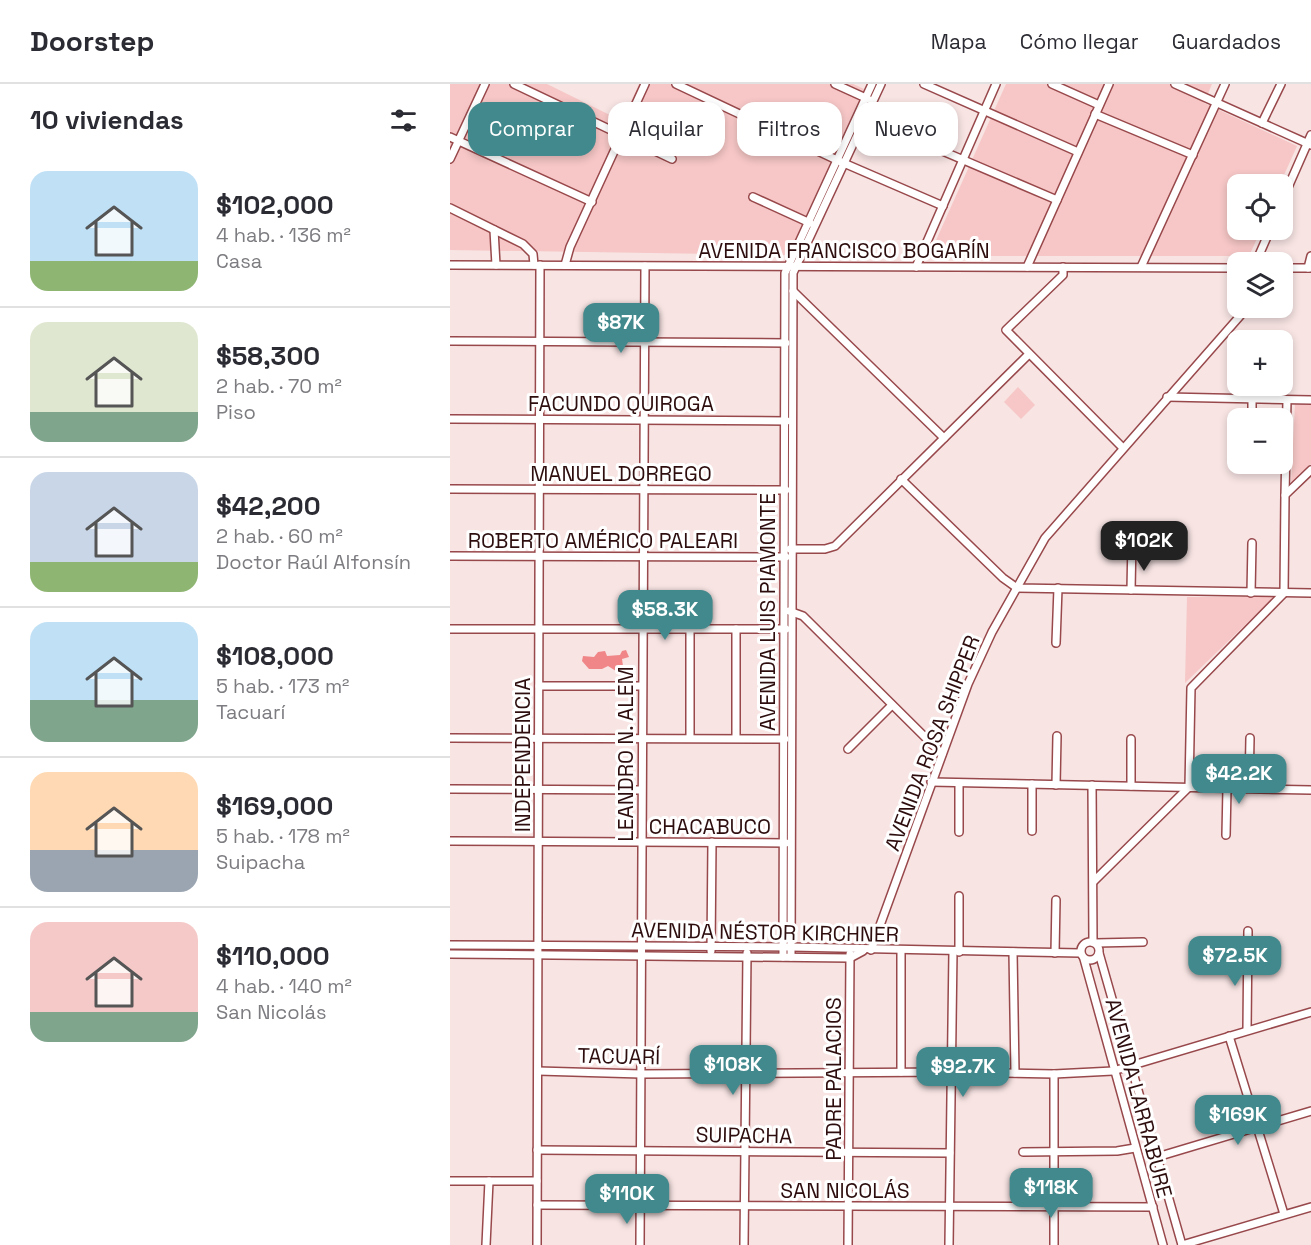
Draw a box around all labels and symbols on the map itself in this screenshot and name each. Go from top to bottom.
street label: AVENIDA FRANCISCO BOGARÍN [698,237,990,264]
pin: $87K [585,303,657,354]
street label: FACUNDO QUIROGA [528,390,714,417]
street label: MANUEL DORREGO [530,460,712,487]
street label: AVENIDA LUIS PIAMONTE [754,493,781,731]
pin: $102K [1102,521,1186,572]
street label: ROBERTO AMÉRICO PALEARI [468,527,738,554]
pin: $58.3K [616,590,714,641]
street label: AVENIDA ROSA SHIPPER [878,631,986,855]
street label: LEANDRO N. ALEM [612,666,639,842]
street label: INDEPENDENCIA [509,678,536,832]
pin: $42.2K [1190,754,1288,805]
street label: CHACABUCO [649,813,771,840]
street label: AVENIDA NÉSTOR KIRCHNER [631,916,899,948]
pin: $72.5K [1186,936,1284,987]
street label: AVENIDA LARRABURE [1099,995,1179,1201]
street label: PADRE PALACIOS [820,997,847,1161]
street label: TACUARÍ [577,1042,661,1070]
pin: $108K [691,1045,775,1096]
pin: $92.7K [914,1047,1012,1098]
pin: $169K [1196,1095,1280,1146]
street label: SUIPACHA [695,1121,793,1149]
pin: $118K [1009,1168,1093,1219]
pin: $110K [585,1174,669,1225]
street label: SAN NICOLÁS [780,1177,910,1204]

